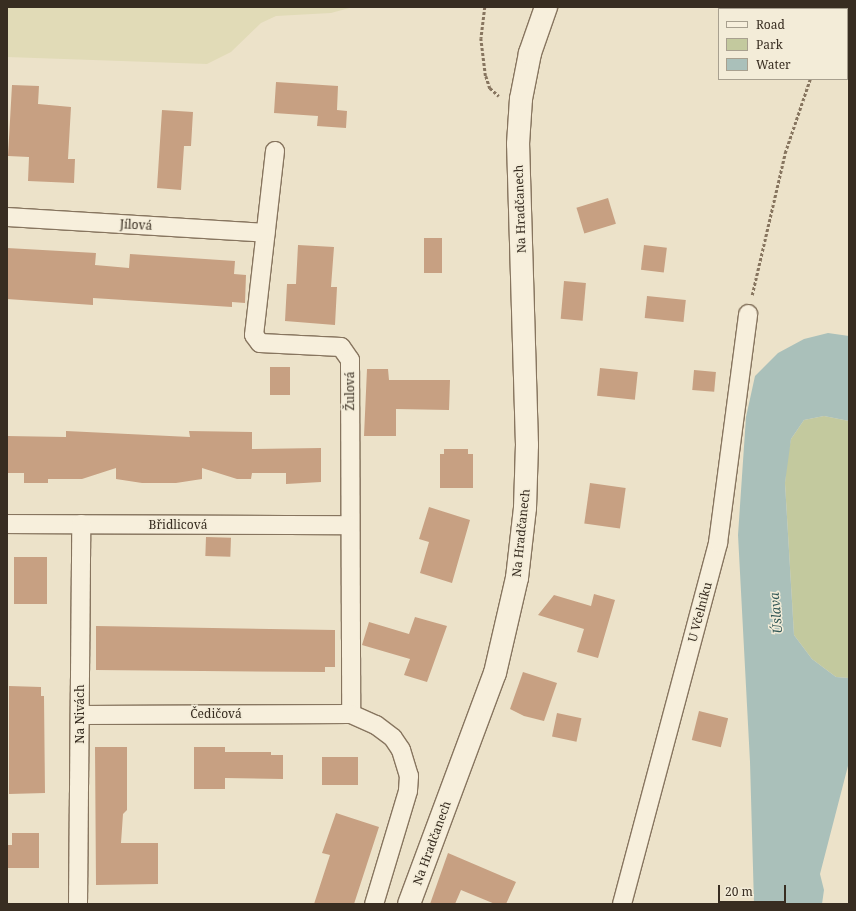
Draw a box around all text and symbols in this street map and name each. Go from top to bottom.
legend [718,8,848,80]
text: Road [756,16,785,33]
text: Park [756,36,783,53]
text: Water [756,56,791,73]
street label: Na Hradčanech [511,165,529,253]
street label: Jílová [119,217,153,233]
street label: Žulová [343,371,357,411]
street label: Na Hradčanech [509,488,533,578]
street label: Břidlicová [149,518,207,532]
street label: U Včelníku [685,580,715,644]
water label: Úslava [766,592,786,634]
street label: Na Nivách [73,684,87,744]
street label: Čedičová [190,707,242,721]
street label: Na Hradčanech [410,799,454,887]
scale bar [720,877,788,903]
text: 20 m [725,883,753,900]

